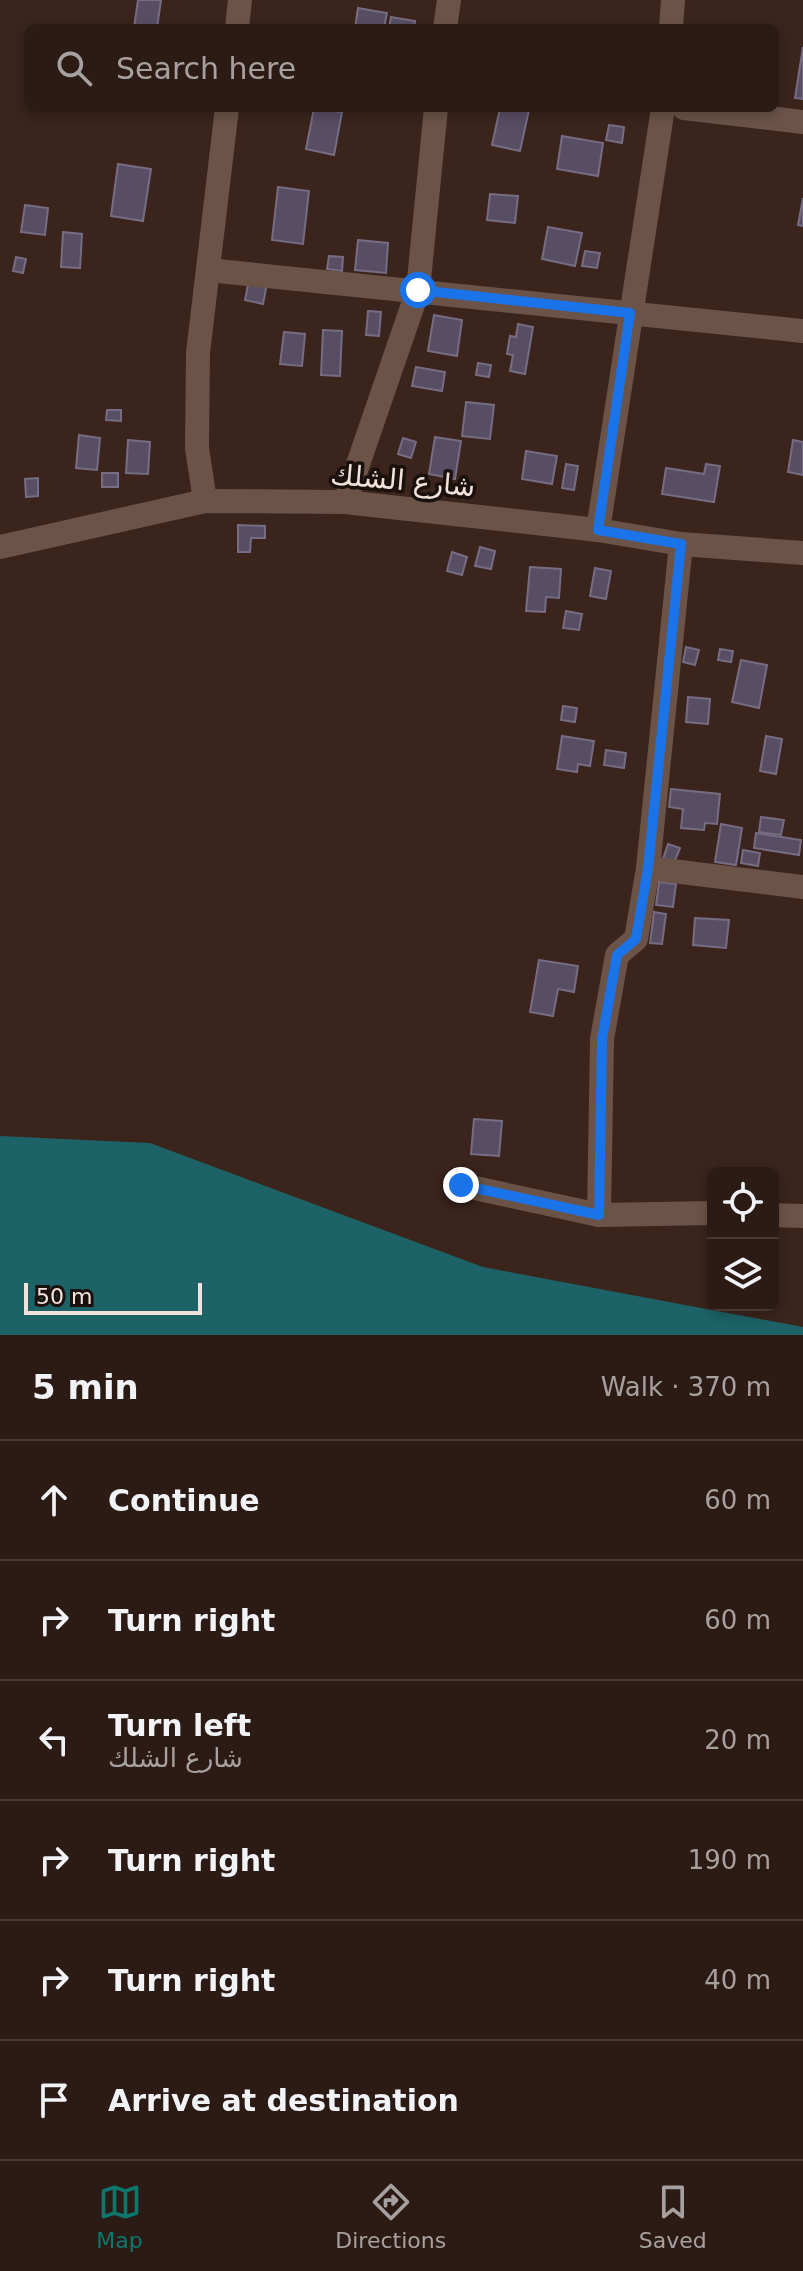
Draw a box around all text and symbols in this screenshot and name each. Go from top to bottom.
search box [24,24,779,112]
icon: search [52,46,96,90]
text: Search here [116,51,296,86]
route start [400,272,436,308]
street label: شارع الشلك [329,458,477,503]
route end [443,1167,479,1203]
map controls [707,1167,779,1311]
button: locate [707,1167,779,1239]
button: layers [707,1239,779,1311]
scale bar [24,1279,202,1315]
text: 50 m [36,1284,92,1309]
text: 5 min [32,1367,139,1407]
text: Walk · 370 m [601,1372,771,1402]
icon: ahead [32,1478,76,1522]
text: Continue [108,1483,260,1518]
text: 60 m [704,1485,771,1515]
icon: right [32,1598,76,1642]
text: Turn right [108,1603,275,1638]
text: 60 m [704,1605,771,1635]
text: Turn left [108,1708,251,1743]
icon: left [32,1718,76,1762]
text: 20 m [704,1725,771,1755]
text: شارع الشلك [108,1743,243,1773]
icon: right [32,1838,76,1882]
text: Turn right [108,1843,275,1878]
text: 190 m [688,1845,771,1875]
icon: right [32,1958,76,2002]
text: Turn right [108,1963,275,1998]
text: 40 m [704,1965,771,1995]
icon: arrive [32,2078,76,2122]
text: Arrive at destination [108,2083,459,2118]
tab: Map [96,2180,143,2253]
tab: Directions [335,2180,446,2253]
tab: Saved [639,2180,707,2253]

